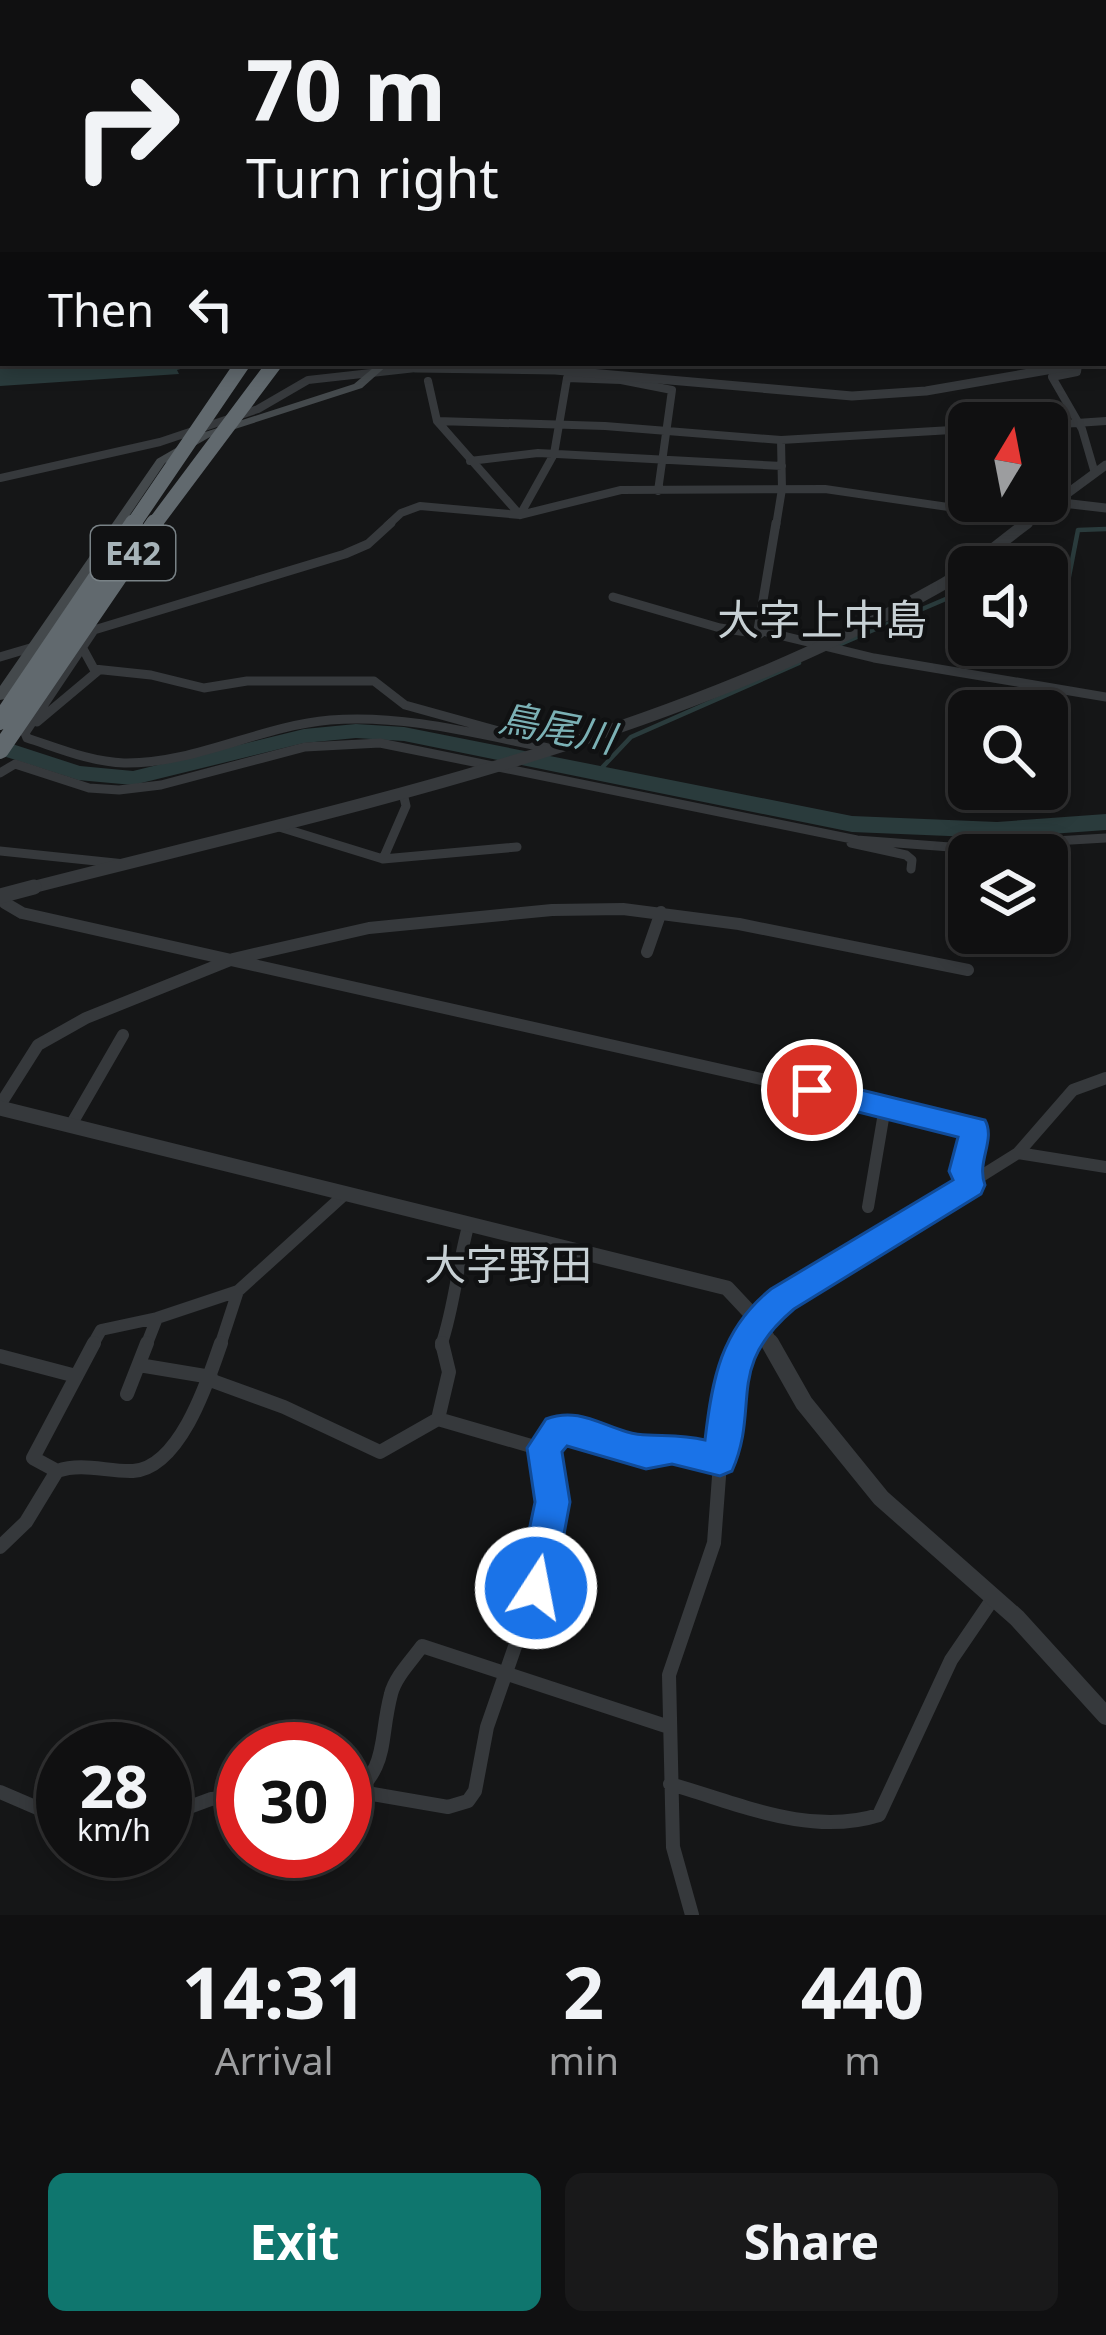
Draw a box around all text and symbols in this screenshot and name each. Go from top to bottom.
text: 70 m [246,31,446,146]
icon: right [48,48,204,204]
text: Turn right [246,140,499,214]
icon: left [178,276,244,342]
text: Then [48,279,154,340]
north arrow [948,402,1068,522]
map controls [948,402,1068,954]
road number: E42 [91,526,175,580]
button: sound [948,546,1068,666]
district label: 大字上中島 [717,590,927,647]
water label: 鳥尾川 [495,689,624,764]
button: search [948,690,1068,810]
button: layers [948,834,1068,954]
pin [761,1039,863,1141]
icon: arrive [779,1057,845,1123]
district label: 大字野田 [424,1235,592,1292]
position arrow [473,1525,599,1651]
speed limit sign: 30 [216,1722,372,1878]
text: 28 [80,1744,148,1826]
text: km/h [77,1809,151,1850]
text: 14:31 [182,1942,367,2040]
text: 2 [563,1942,604,2040]
text: 440 [801,1942,924,2040]
text: Arrival [215,2033,334,2086]
text: min [548,2033,619,2086]
text: m [844,2033,881,2086]
button: Exit [48,2173,541,2311]
button: Share [565,2173,1058,2311]

